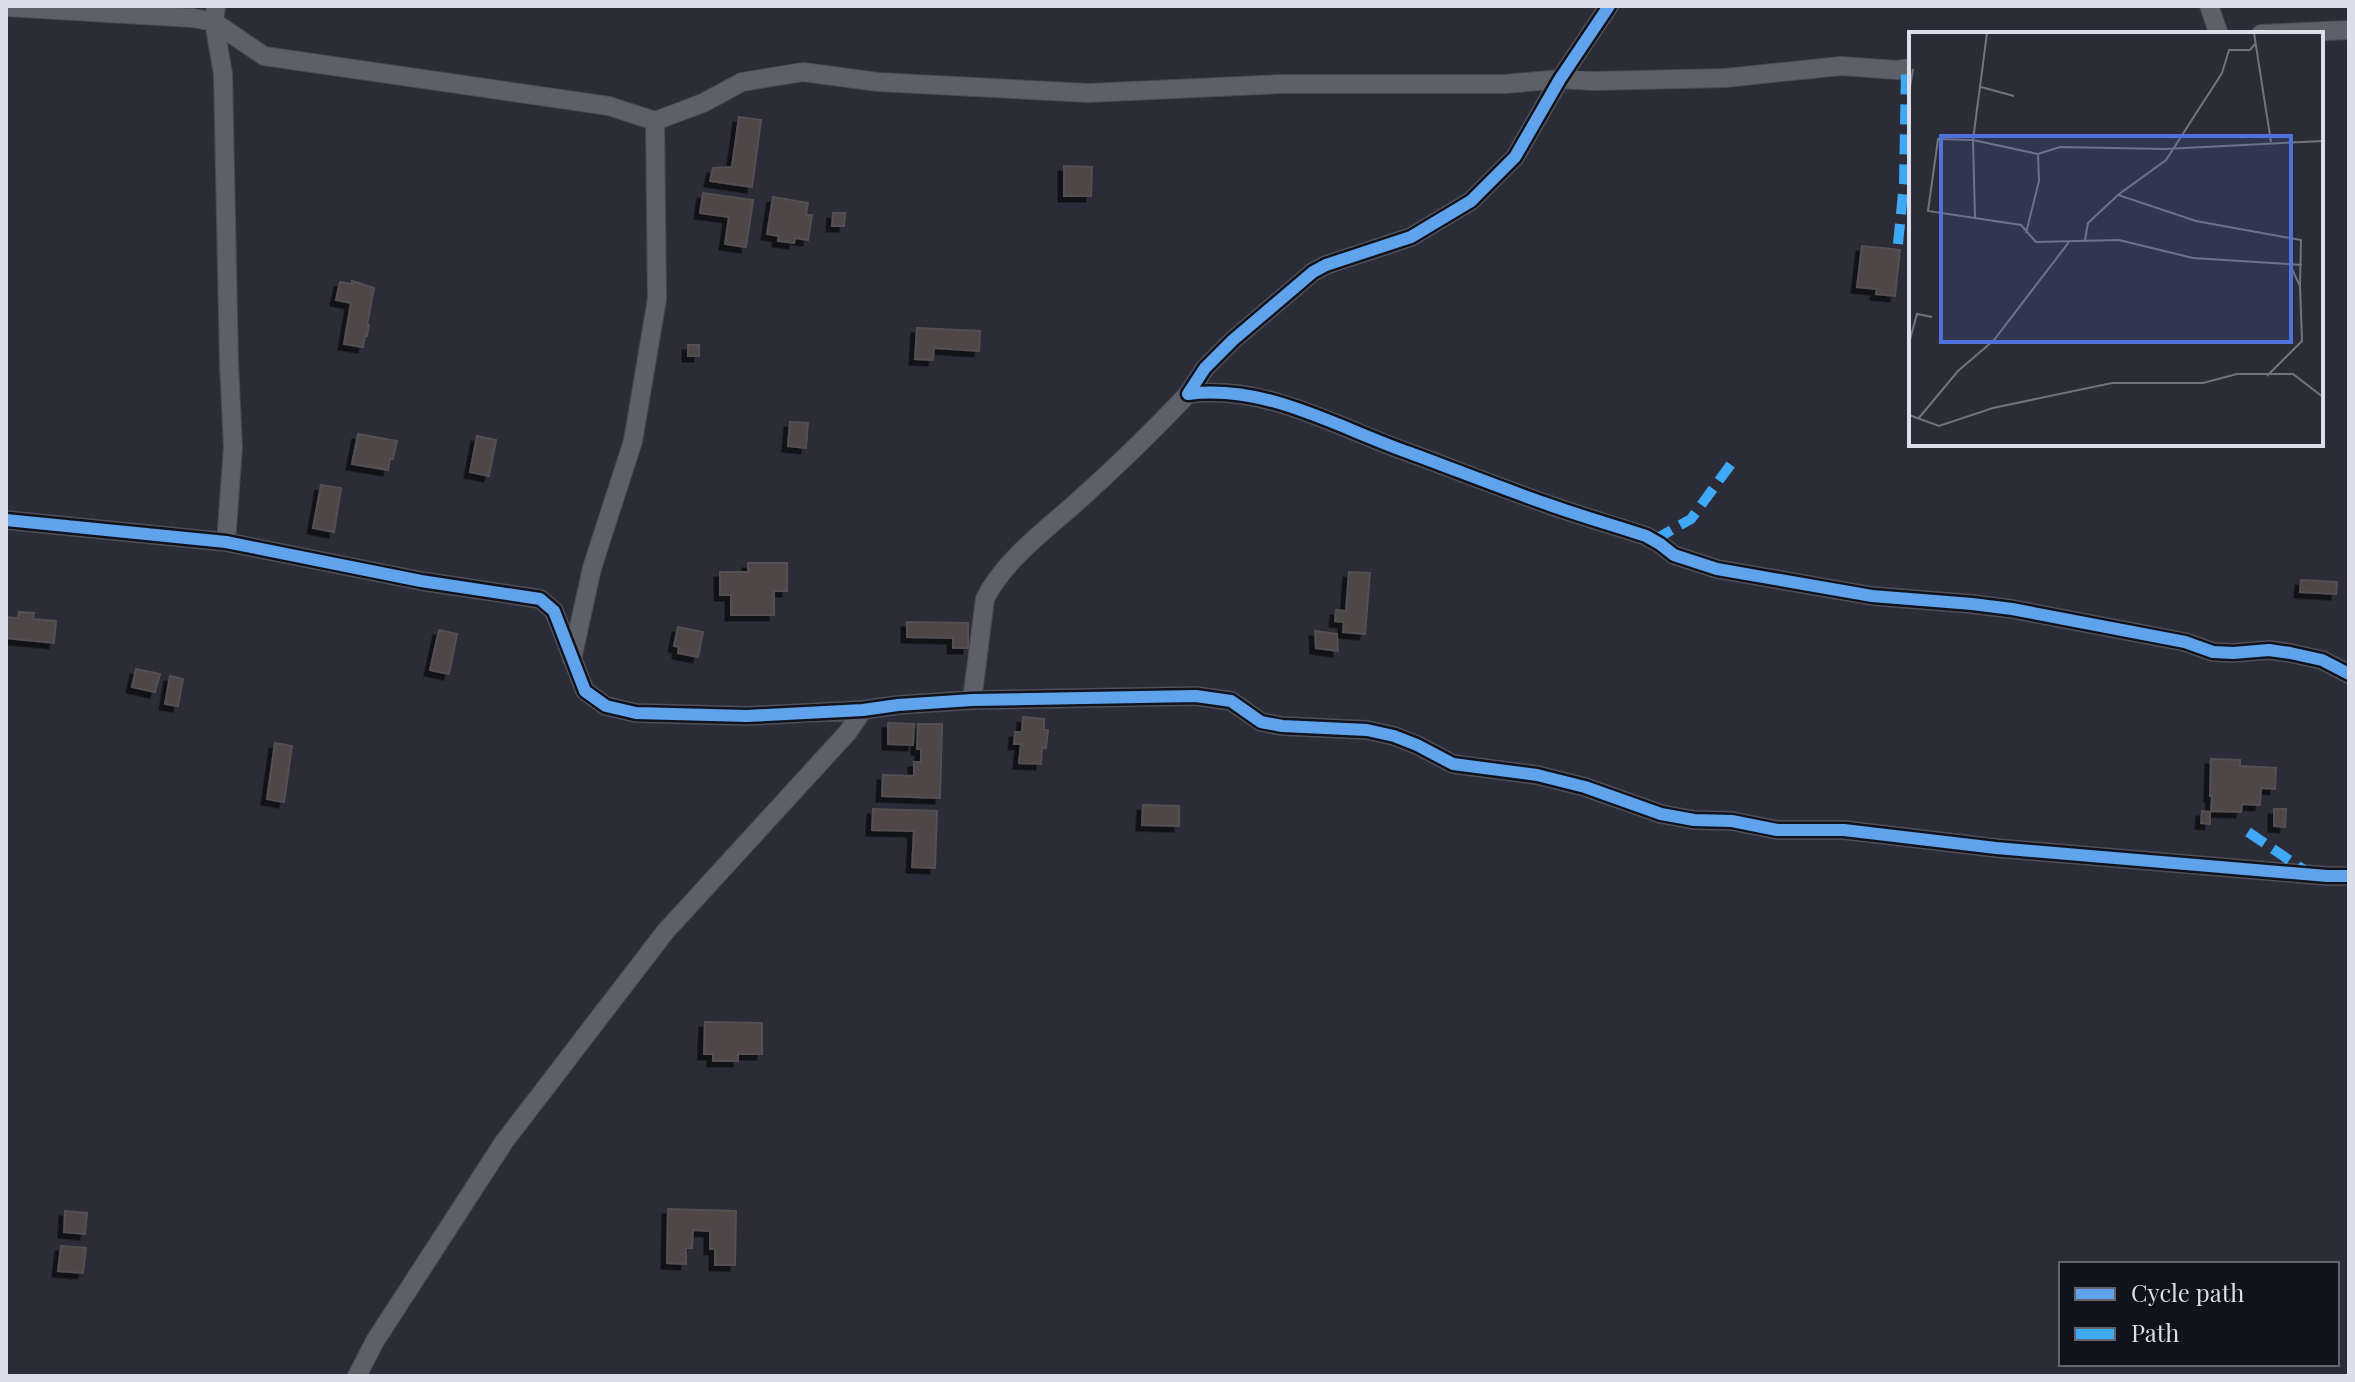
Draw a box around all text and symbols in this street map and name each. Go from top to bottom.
inset map [1909,32,2323,446]
legend [2059,1262,2339,1366]
text: Cycle path [2131,1276,2244,1308]
text: Path [2131,1316,2179,1348]

